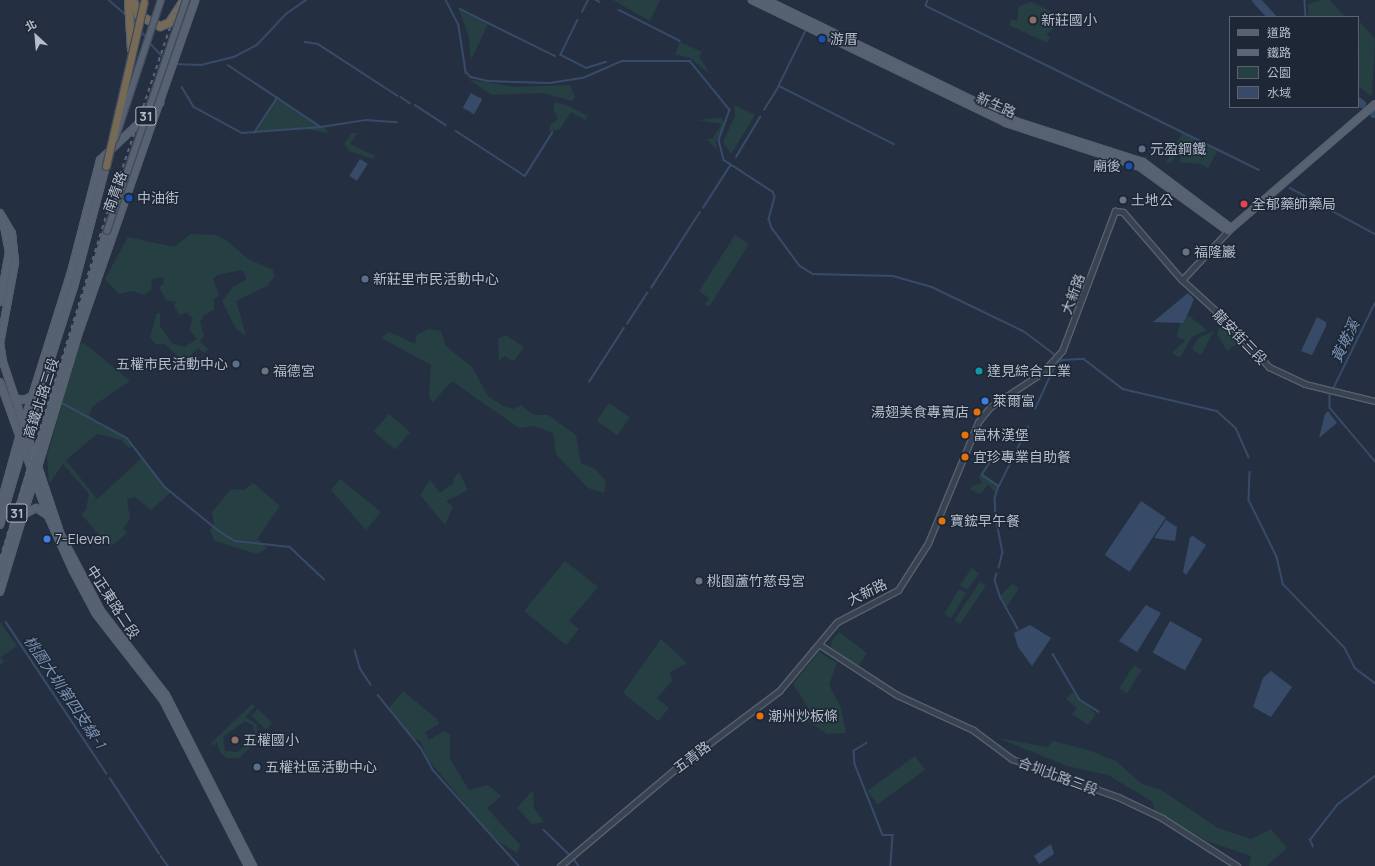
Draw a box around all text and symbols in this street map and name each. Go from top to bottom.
place label: 新莊國小 [1041,12,1097,28]
marker: 新莊國小 [1028,15,1038,25]
north arrow [16,16,56,56]
text: 北 [22,16,39,34]
legend [1229,16,1359,108]
text: 道路 [1267,24,1291,41]
place label: 游厝 [830,31,858,47]
marker: 游厝 [817,34,827,44]
text: 鐵路 [1267,44,1291,61]
text: 公園 [1267,64,1291,81]
text: 水域 [1267,84,1291,101]
street label: 新生路 [973,89,1019,121]
road number: 31 [135,105,157,127]
place label: 元盈鋼鐵 [1150,141,1206,157]
marker: 元盈鋼鐵 [1137,144,1147,154]
place label: 廟後 [1093,158,1121,174]
marker: 廟後 [1124,161,1134,171]
street label: 南青路 [100,169,130,215]
place label: 中油街 [137,190,179,206]
place label: 土地公 [1131,192,1173,208]
marker: 中油街 [124,193,134,203]
marker: 土地公 [1118,195,1128,205]
place label: 全郁藥師藥局 [1252,196,1336,212]
marker: 全郁藥師藥局 [1239,199,1249,209]
place label: 福隆巖 [1194,244,1236,260]
marker: 福隆巖 [1181,247,1191,257]
place label: 新莊里市民活動中心 [373,271,499,287]
street label: 大新路 [1058,271,1088,317]
marker: 新莊里市民活動中心 [360,274,370,284]
street label: 龍安街三段 [1210,306,1270,368]
water label: 黃墘溪 [1327,317,1363,365]
street label: 高鐵北路三段 [20,355,62,441]
place label: 五權市民活動中心 [116,356,228,372]
marker: 五權市民活動中心 [231,359,241,369]
place label: 福德宮 [273,363,315,379]
place label: 達見綜合工業 [987,363,1071,379]
marker: 福德宮 [260,366,270,376]
marker: 達見綜合工業 [974,366,984,376]
place label: 萊爾富 [993,393,1035,409]
marker: 萊爾富 [980,396,990,406]
place label: 湯翅美食專賣店 [871,404,969,420]
marker: 湯翅美食專賣店 [972,407,982,417]
place label: 富林漢堡 [973,427,1029,443]
marker: 富林漢堡 [960,430,970,440]
place label: 宜珍專業自助餐 [973,449,1071,465]
marker: 宜珍專業自助餐 [960,452,970,462]
road number: 31 [6,502,28,524]
place label: 寶鋐早午餐 [950,513,1020,529]
marker: 寶鋐早午餐 [937,516,947,526]
place label: 7-Eleven [55,531,110,547]
marker: 7-Eleven [42,534,52,544]
street label: 中正東路二段 [83,562,143,642]
place label: 桃園蘆竹慈母宮 [707,573,805,589]
street label: 大新路 [844,575,890,609]
marker: 桃園蘆竹慈母宮 [694,576,704,586]
water label: 桃園大圳第四支線-1 [21,632,109,752]
place label: 潮州炒板條 [768,708,838,724]
marker: 潮州炒板條 [755,711,765,721]
place label: 五權國小 [243,732,299,748]
marker: 五權國小 [230,735,240,745]
street label: 五青路 [670,738,714,776]
street label: 合圳北路三段 [1016,754,1100,798]
place label: 五權社區活動中心 [265,759,377,775]
marker: 五權社區活動中心 [252,762,262,772]

